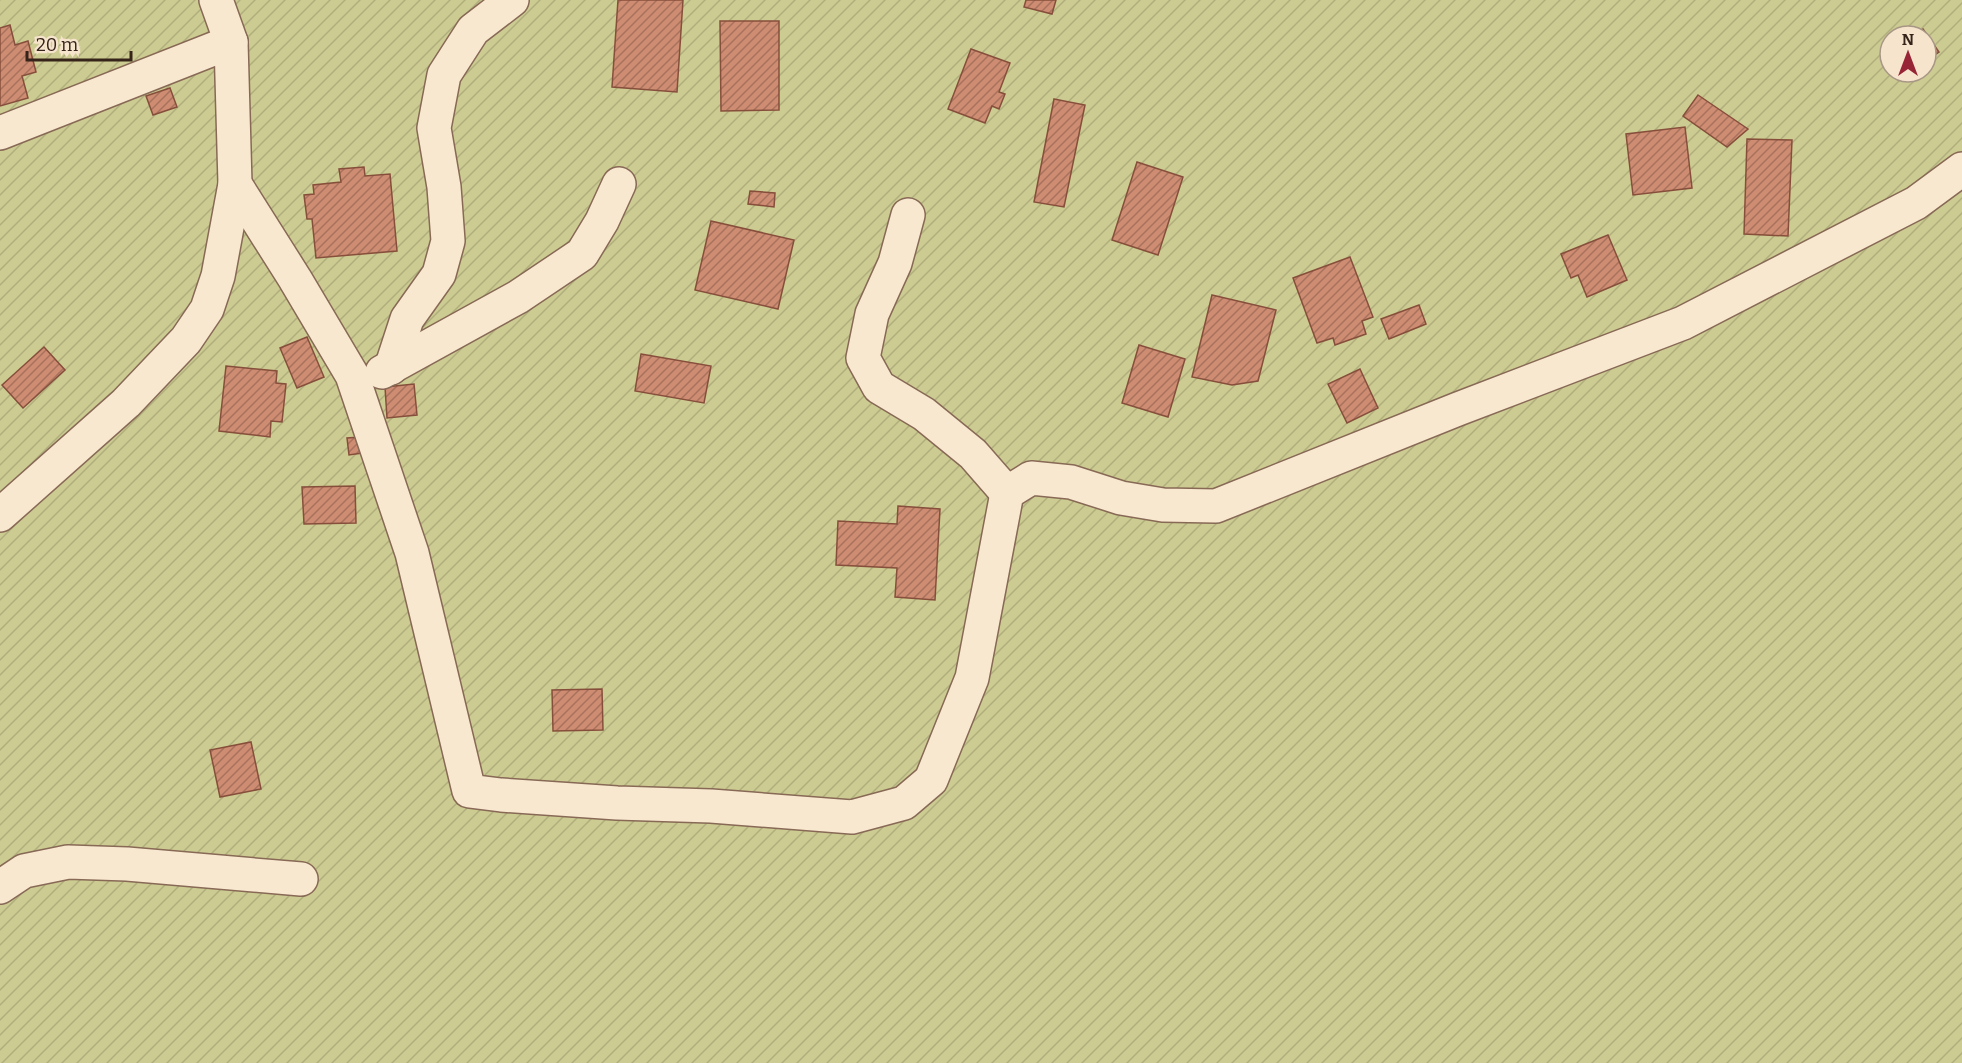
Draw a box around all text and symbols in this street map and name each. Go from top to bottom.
scale bar [27,24,130,62]
north arrow [1878,24,1938,84]
text: N [1902,30,1914,49]
text: 20 m [36,34,78,56]

